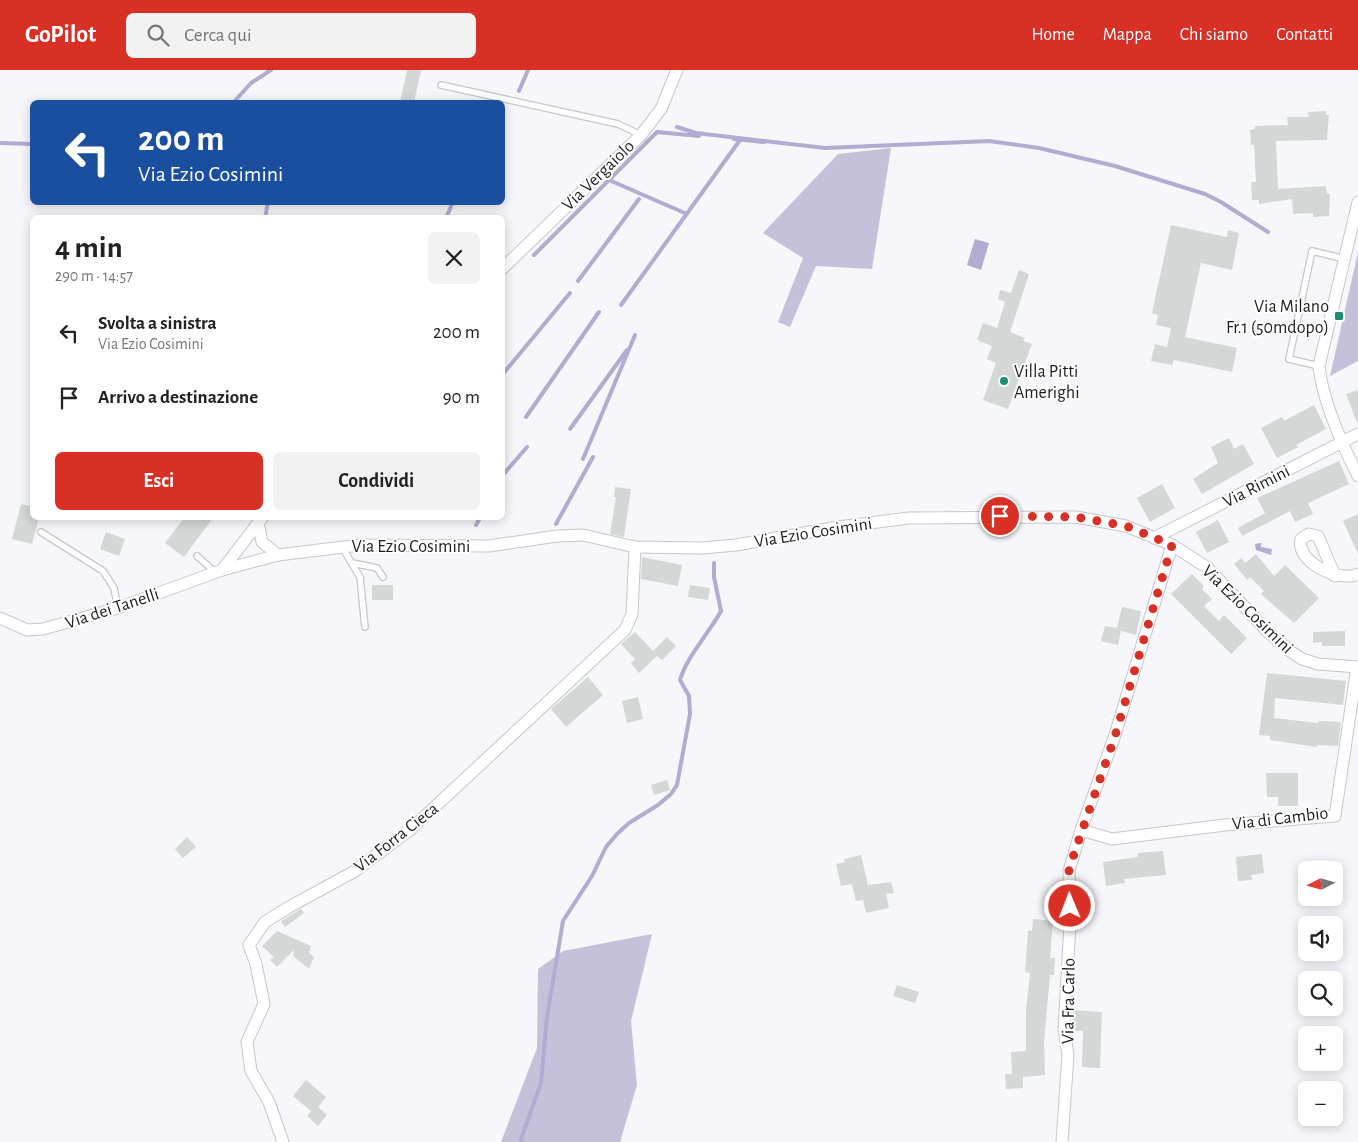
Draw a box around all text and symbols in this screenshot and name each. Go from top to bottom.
search box [126,13,476,58]
icon: search [144,21,172,49]
text: GoPilot [25,23,96,47]
text: Cerca qui [184,26,252,45]
text: Home [1031,26,1075,44]
text: Mappa [1103,26,1152,44]
text: Chi siamo [1180,26,1248,44]
text: Contatti [1276,26,1333,44]
icon: left [55,120,120,185]
text: 200 m [138,122,225,157]
street label: Via Vergaiolo [559,137,638,214]
text: Via Ezio Cosimini [138,163,283,185]
button: close [428,232,480,284]
text: 4 min [55,233,123,263]
text: 290 m · 14:57 [55,268,133,284]
place label: Via Milano Fr.1 (50mdopo) [1226,298,1329,337]
marker: Via Milano Fr.1 (50mdopo) [1333,310,1345,322]
text: Svolta a sinistra [98,314,217,333]
icon: left [55,319,83,347]
text: 200 m [433,323,480,342]
text: Via Ezio Cosimini [98,336,204,352]
place label: Villa Pitti Amerighi [1014,363,1080,402]
marker: Villa Pitti Amerighi [998,375,1010,387]
icon: arrive [55,384,83,412]
text: Arrivo a destinazione [98,388,258,407]
text: 90 m [443,388,480,407]
button: Esci [55,452,263,510]
button: Condividi [273,452,480,510]
street label: Via Rimini [1220,462,1293,511]
pin [979,495,1021,537]
icon: arrive [986,502,1014,530]
street label: Via Ezio Cosimini [753,515,873,551]
street label: Via Ezio Cosimini [352,538,470,556]
street label: Via Ezio Cosimini [1198,562,1296,658]
street label: Via dei Tanelli [63,585,161,633]
street label: Via Forra Cieca [351,799,442,876]
street label: Via di Cambio [1231,804,1329,834]
north arrow [1298,861,1342,906]
map controls [1298,861,1343,1126]
position arrow [1043,879,1095,931]
button: sound [1298,916,1343,961]
street label: Via Fra Carlo [1059,957,1079,1044]
button: search [1298,971,1343,1016]
button: + [1298,1026,1343,1071]
button: − [1298,1081,1343,1126]

